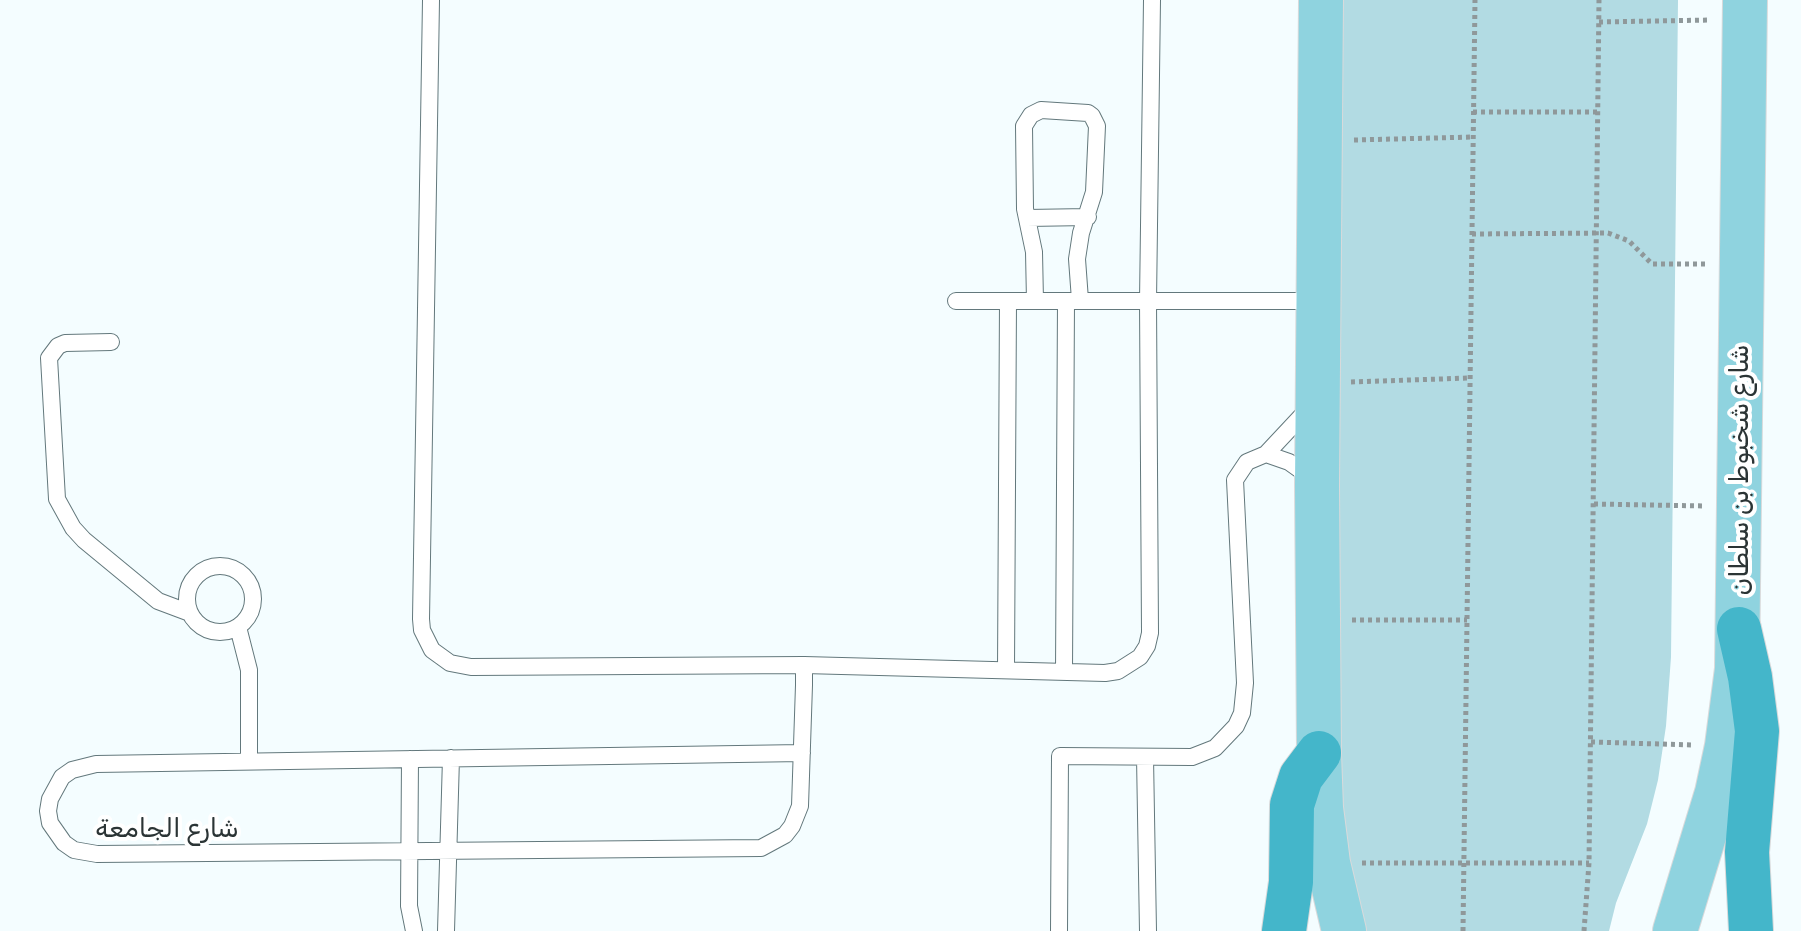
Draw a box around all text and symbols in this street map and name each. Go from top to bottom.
street label: شارع شخبوط بن سلطان [1724,345,1756,595]
street label: شارع الجامعة [95,813,239,845]

